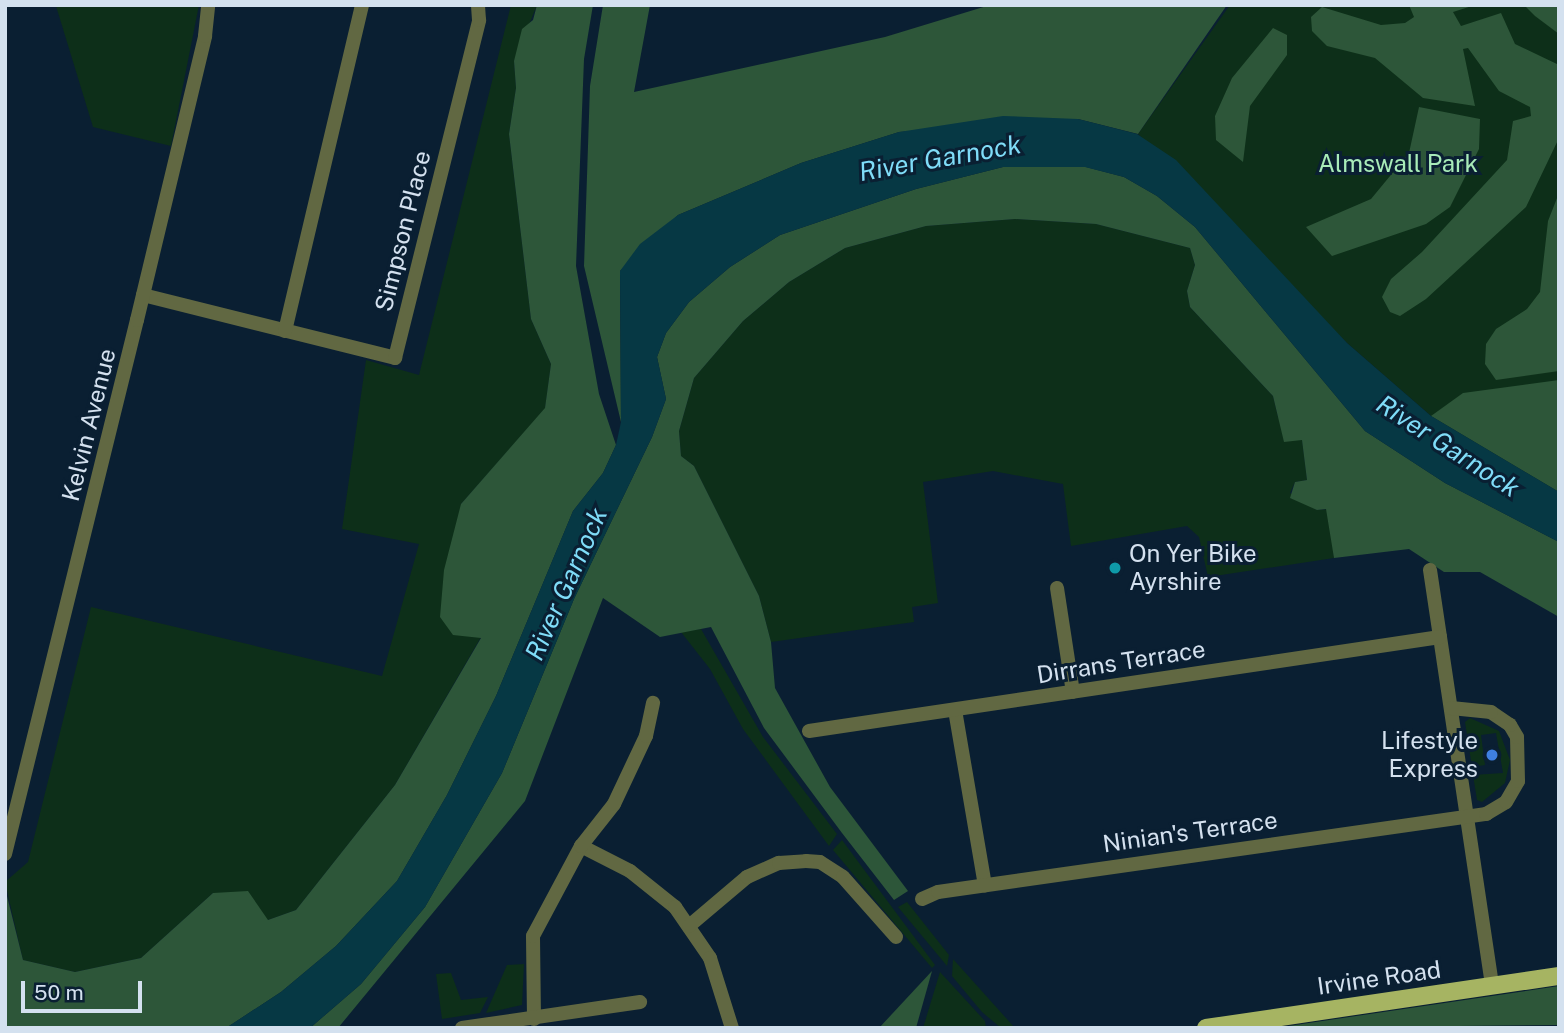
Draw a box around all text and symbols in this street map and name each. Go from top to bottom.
water label: River Garnock [857,128,1023,188]
street label: Simpson Place [369,148,437,314]
park label: Almswall Park [1318,150,1478,178]
street label: Kelvin Avenue [56,346,122,504]
water label: River Garnock [1371,388,1525,504]
water label: River Garnock [518,503,614,665]
place label: On Yer Bike Ayrshire [1129,540,1257,596]
marker: On Yer Bike Ayrshire [1107,560,1123,576]
street label: Dirrans Terrace [1035,634,1207,690]
place label: Lifestyle Express [1381,727,1478,783]
marker: Lifestyle Express [1484,747,1500,763]
street label: Ninian's Terrace [1101,805,1279,859]
street label: Irvine Road [1315,955,1443,1001]
scale bar [24,967,145,1011]
text: 50 m [34,980,84,1005]

